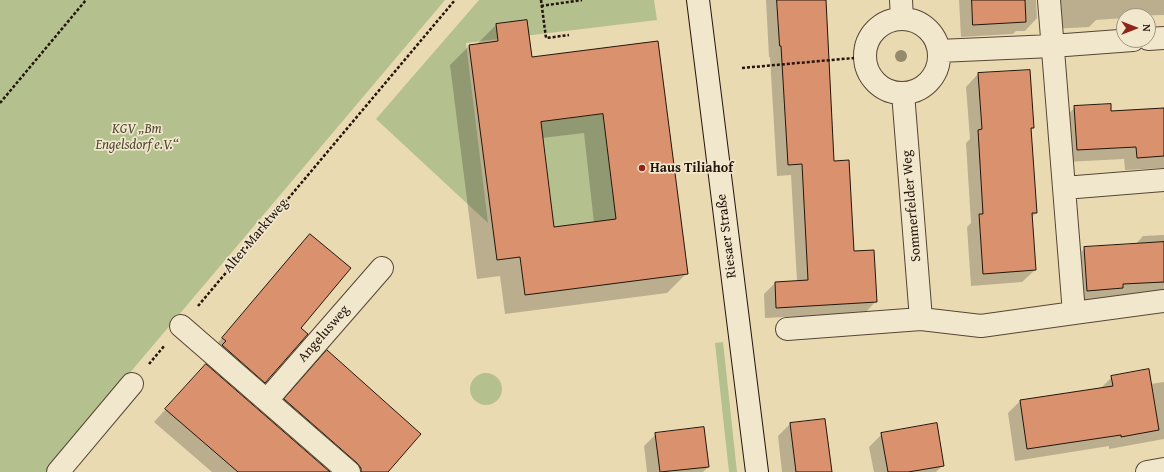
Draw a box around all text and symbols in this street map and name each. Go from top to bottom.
north arrow [1116,8,1156,48]
text: N [1139,24,1155,32]
park label: KGV „Bm Engelsdorf e.V.“ [95,121,179,154]
street label: Sommerfelder Weg [899,149,925,263]
place label: Haus Tiliahof [650,160,733,176]
marker: Haus Tiliahof [637,163,647,173]
street label: Riesaer Straße [713,193,741,279]
street label: Alter Marktweg [220,195,292,277]
street label: Angelusweg [295,302,353,366]

